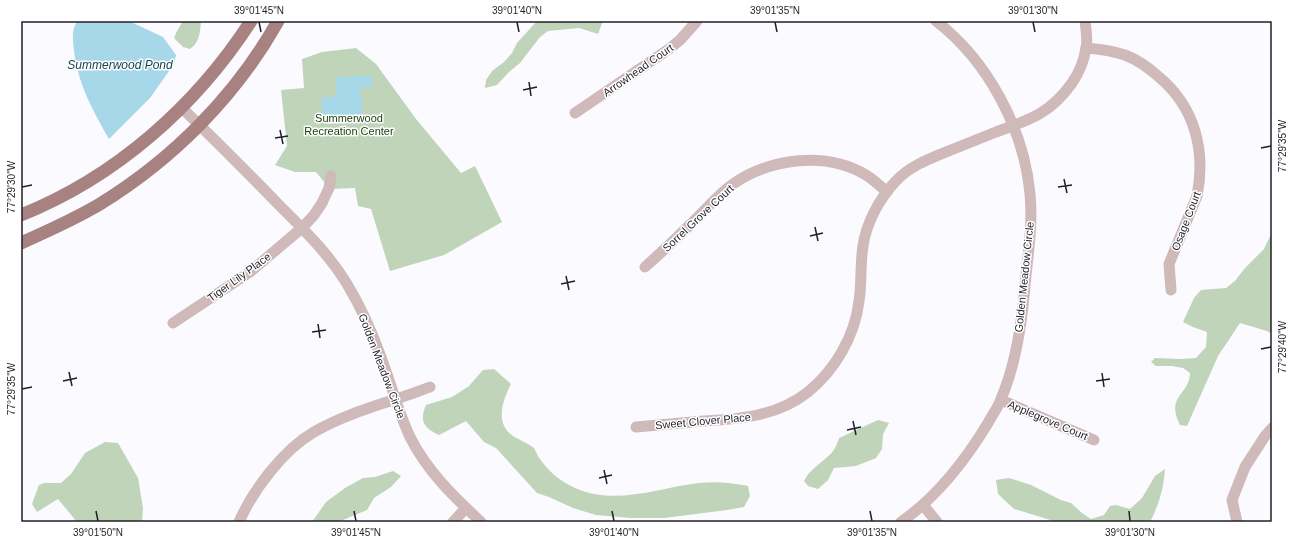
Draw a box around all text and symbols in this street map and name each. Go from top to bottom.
text: 39°01'45"N [234,5,284,16]
text: 39°01'40"N [492,5,542,16]
text: 39°01'35"N [750,5,800,16]
text: 39°01'30"N [1008,5,1058,16]
street label: Arrowhead Court [600,41,676,99]
water label: Summerwood Pond [67,58,173,72]
park label: Summerwood Recreation Center [304,112,394,137]
text: 77°29'35"W [1277,119,1288,172]
text: 77°29'30"W [6,160,17,213]
street label: Sorrel Grove Court [660,182,736,254]
street label: Osage Court [1169,190,1203,252]
street label: Golden Meadow Circle [1012,221,1036,333]
street label: Tiger Lily Place [205,250,273,304]
street label: Golden Meadow Circle [356,312,408,420]
text: 77°29'40"W [1277,320,1288,373]
text: 77°29'35"W [6,362,17,415]
street label: Applegrove Court [1006,398,1090,442]
street label: Sweet Clover Place [655,411,751,431]
text: 39°01'50"N [73,527,123,538]
text: 39°01'45"N [331,527,381,538]
text: 39°01'40"N [589,527,639,538]
text: 39°01'35"N [847,527,897,538]
text: 39°01'30"N [1105,527,1155,538]

